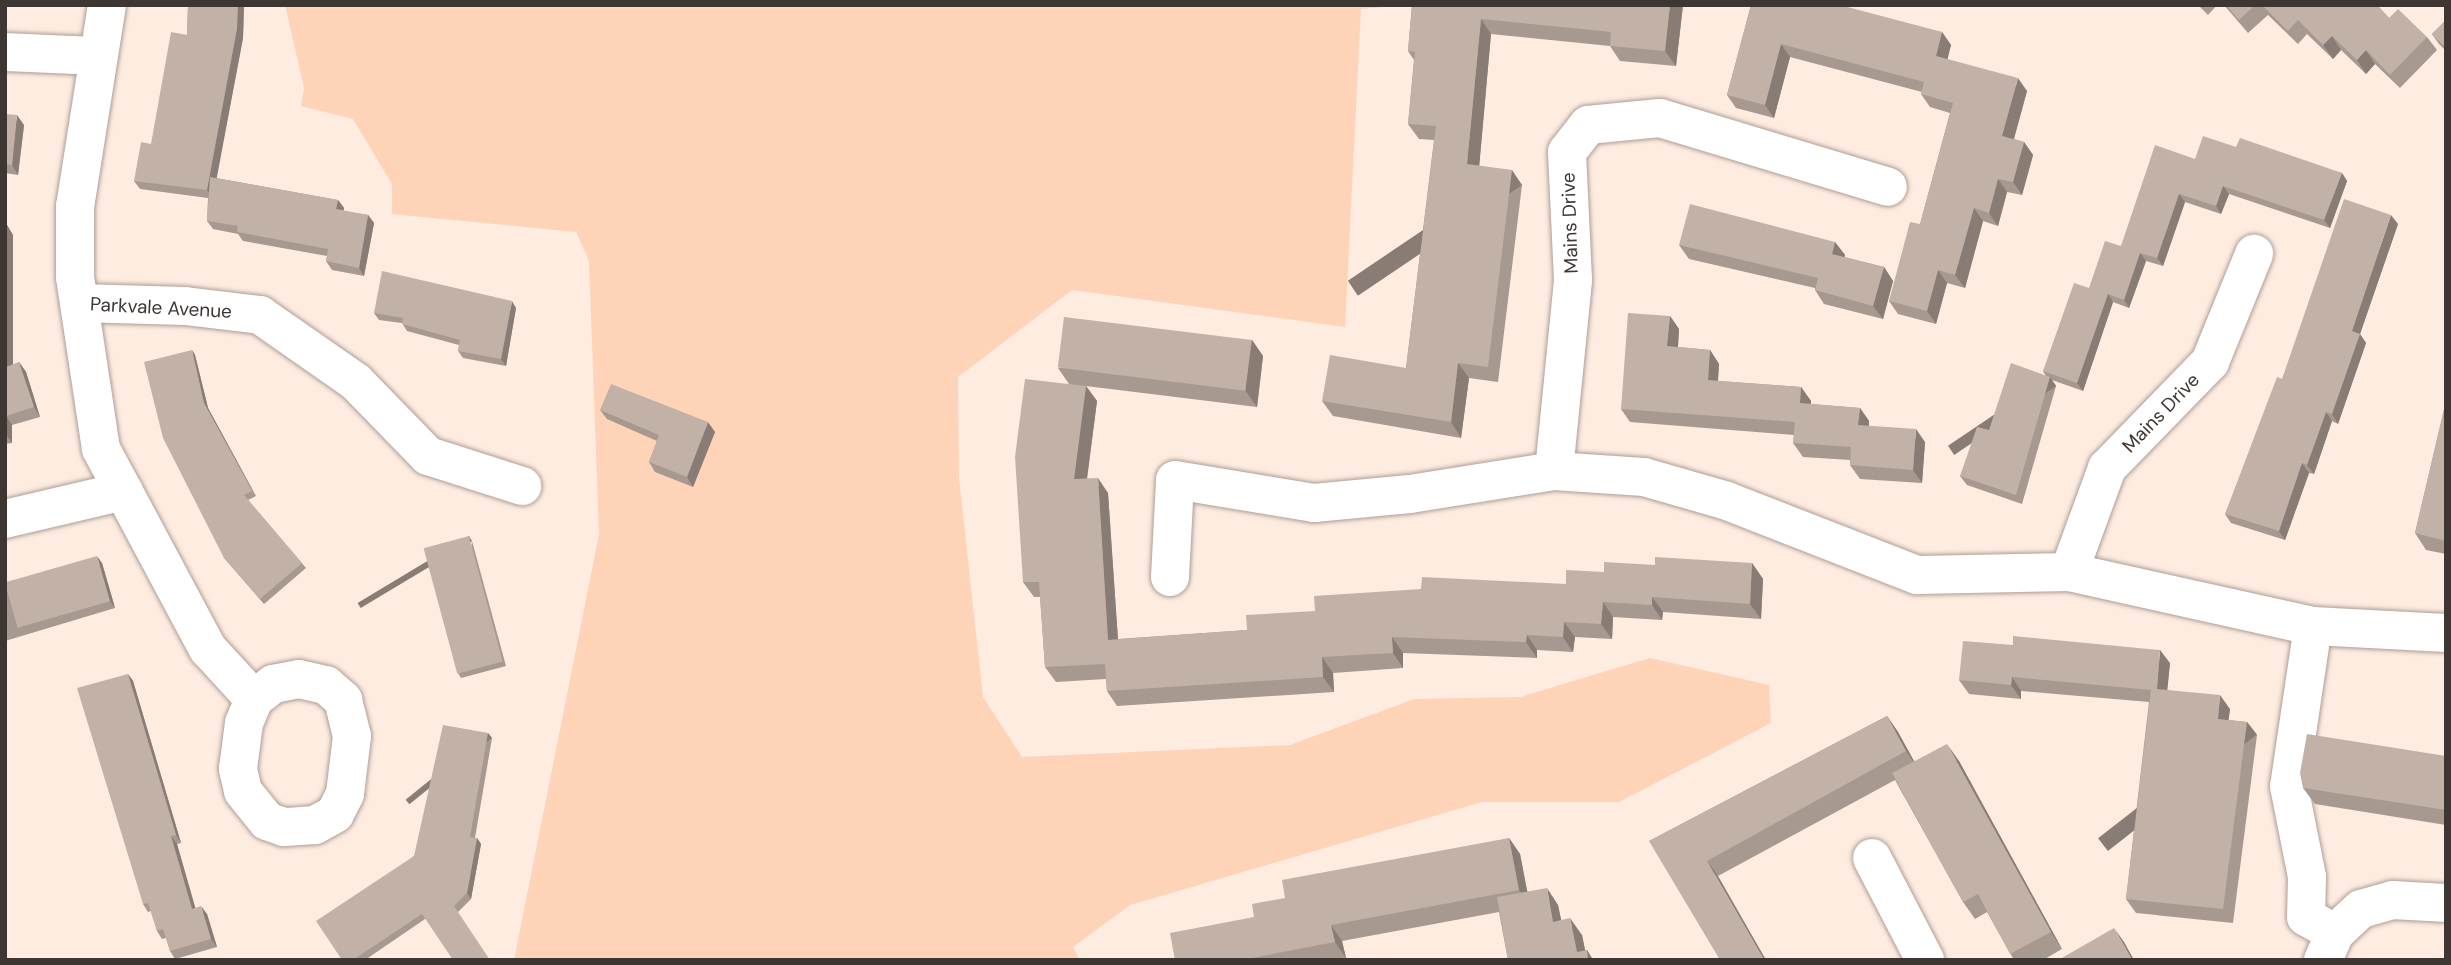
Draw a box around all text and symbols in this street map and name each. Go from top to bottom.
street label: Mains Drive [1557,172,1583,274]
street label: Parkvale Avenue [89,293,233,323]
street label: Mains Drive [2118,369,2204,457]

